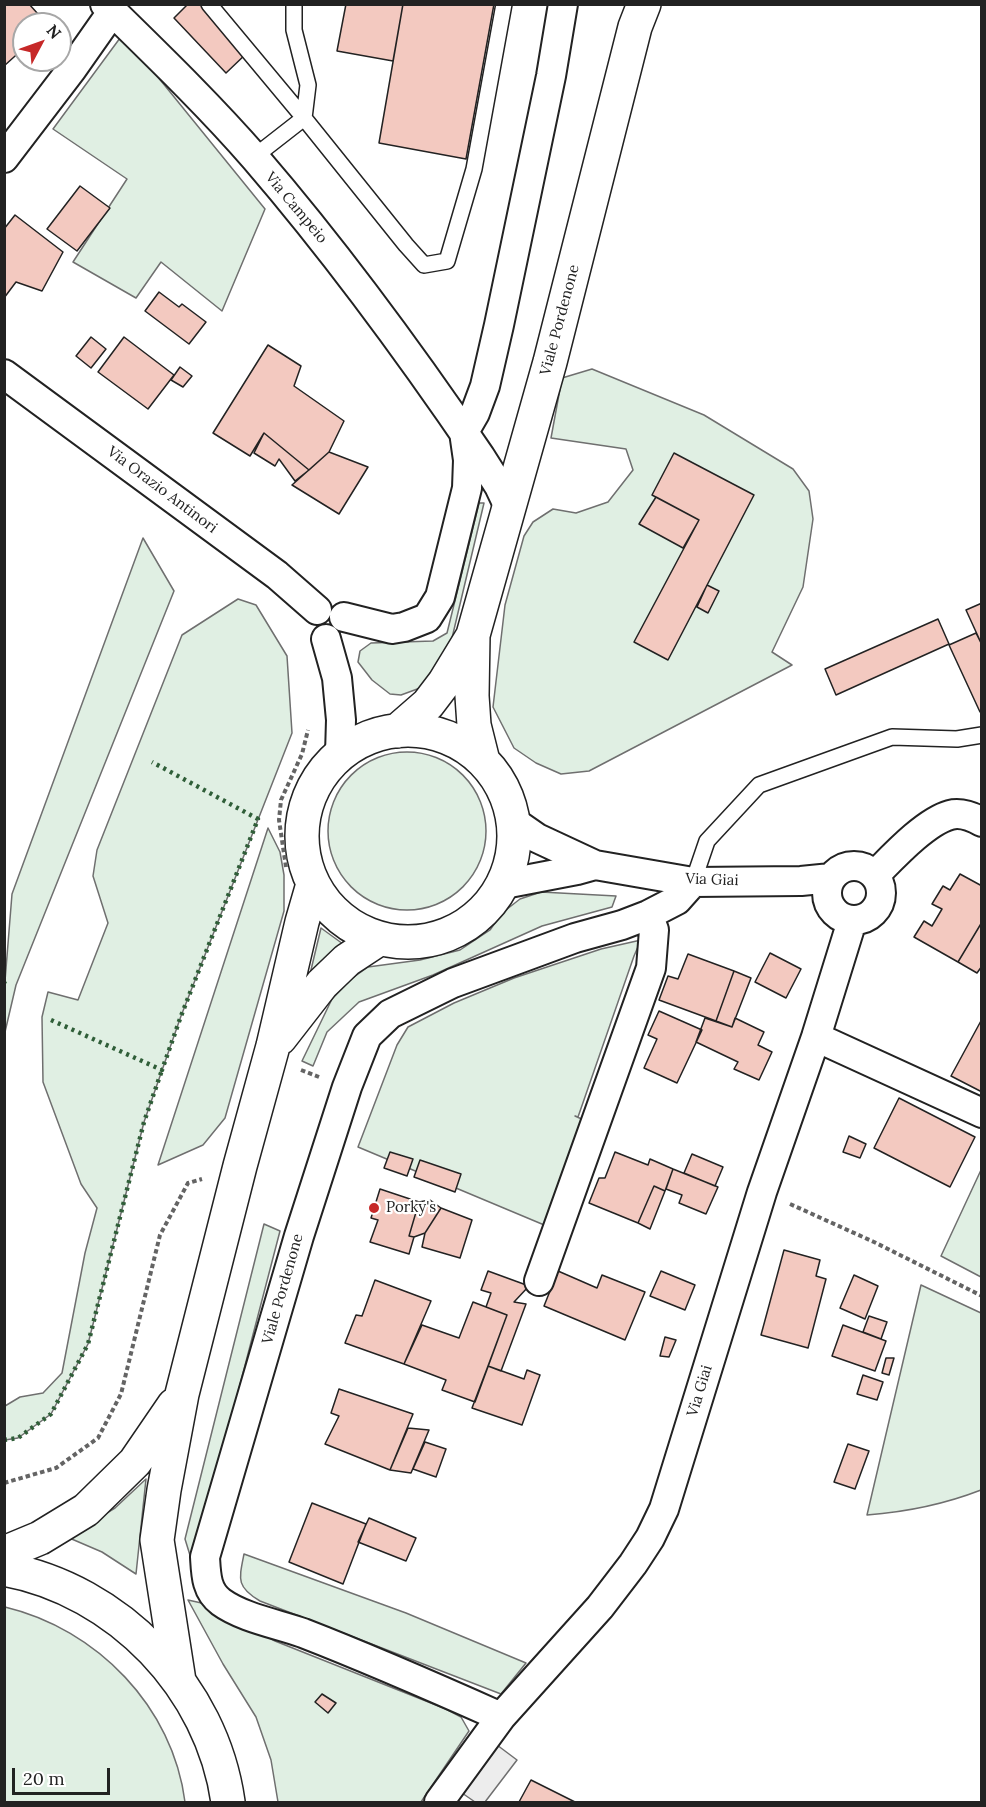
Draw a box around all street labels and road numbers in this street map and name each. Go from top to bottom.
street label: Via Campeio [261,169,331,247]
street label: Viale Pordenone [537,263,583,377]
street label: Via Orazio Antinori [103,443,221,537]
street label: Via Giai [685,870,739,890]
street label: Viale Pordenone [259,1232,307,1346]
street label: Via Giai [684,1363,716,1419]

